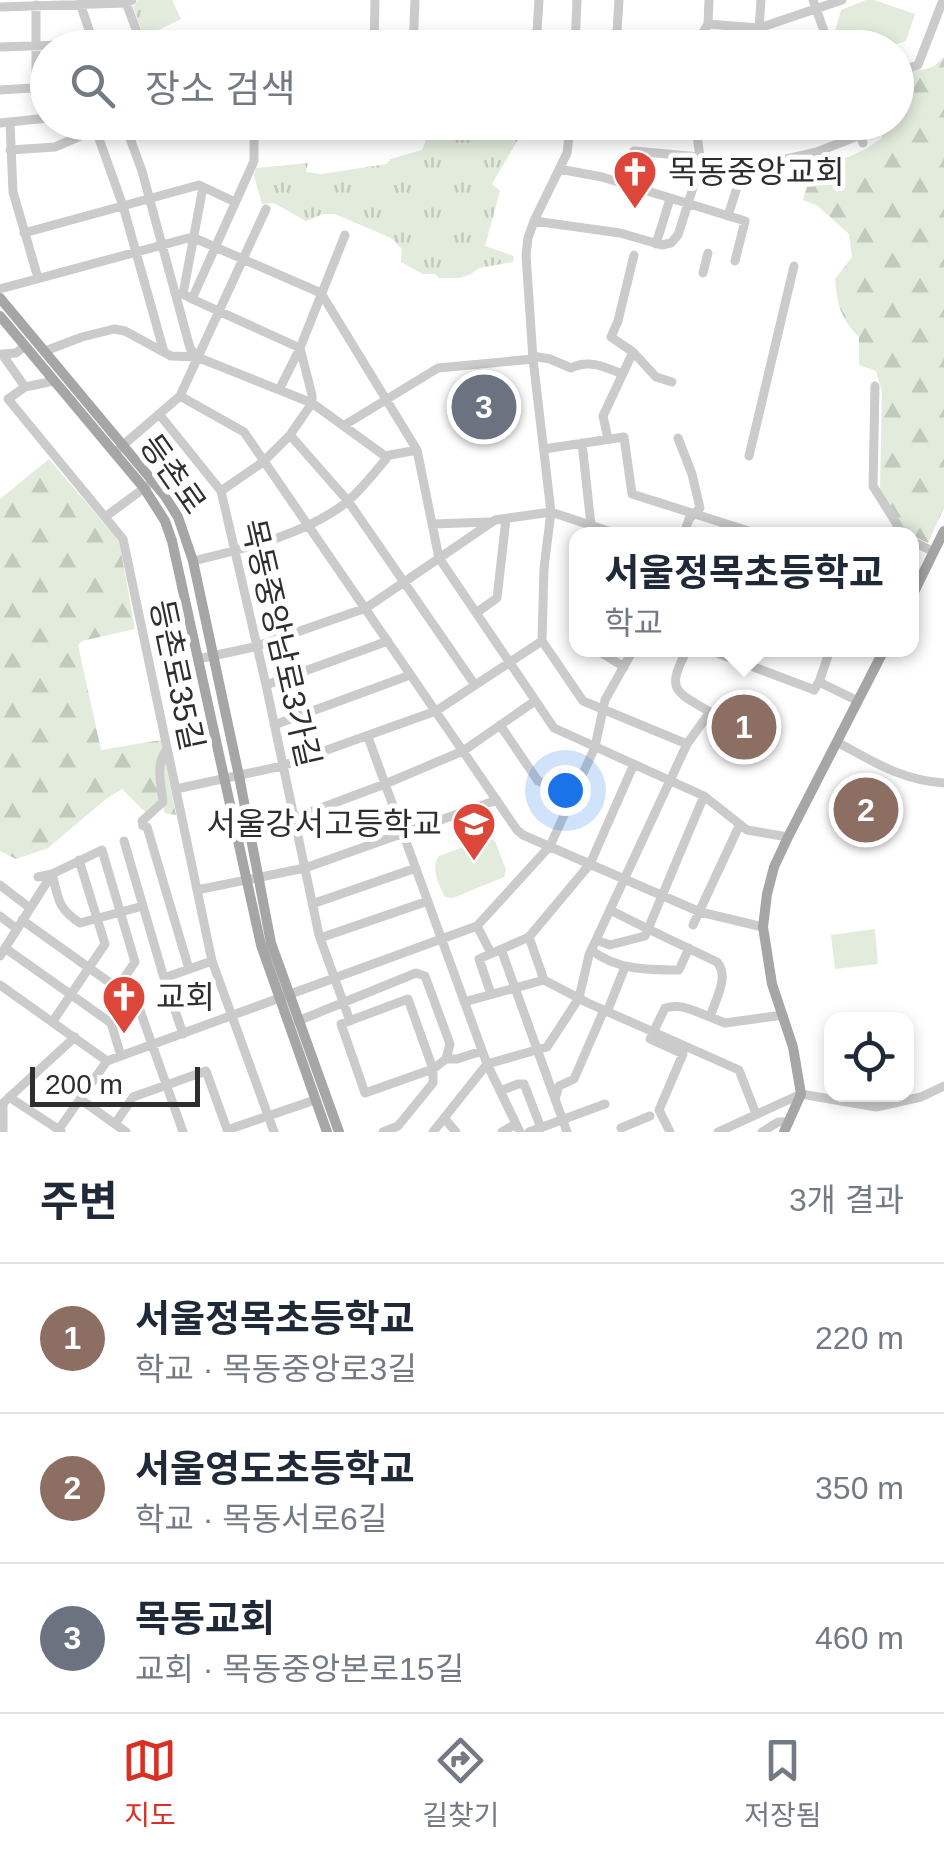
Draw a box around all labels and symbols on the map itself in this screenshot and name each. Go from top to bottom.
church icon: 목동중앙교회 [612,149,658,210]
place label: 목동중앙교회 [668,154,845,190]
pin: 3 [452,370,516,444]
street label: 등촌로 [133,427,213,521]
street label: 목동중앙남로3가길 [235,516,327,770]
street label: 등촌로35길 [143,596,211,754]
pin: 1 [712,690,776,764]
your location [540,765,591,816]
pin: 2 [834,772,898,848]
school or university icon: 서울강서고등학교 [451,801,497,862]
place label: 서울강서고등학교 [206,806,442,842]
church icon: 교회 [101,974,147,1035]
place label: 교회 [156,979,215,1015]
scale bar [30,1062,200,1106]

